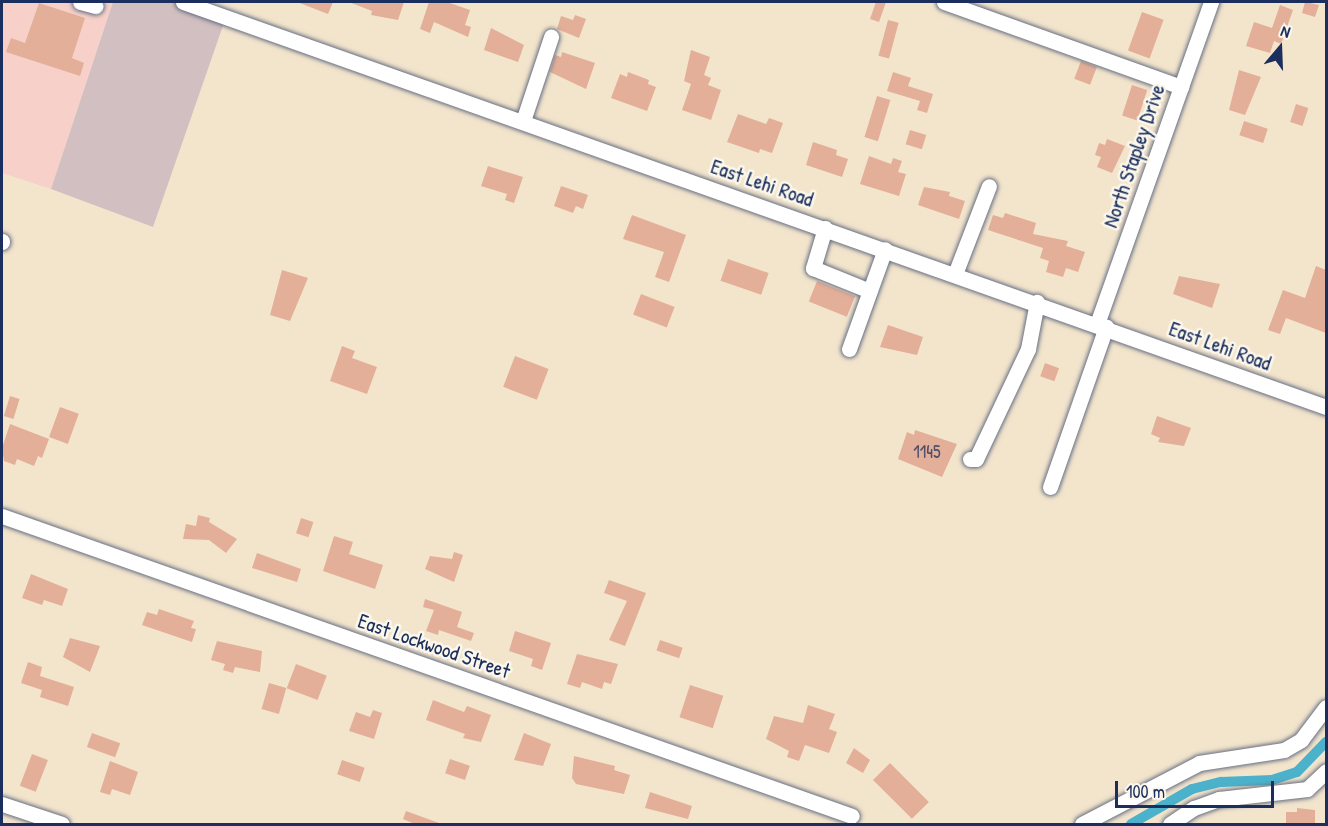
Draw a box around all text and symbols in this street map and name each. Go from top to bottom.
north arrow [1250,18,1310,78]
text: N [1278,19,1293,43]
street label: North Stapley Drive [1098,81,1170,231]
street label: East Lehi Road [708,154,816,212]
street label: East Lehi Road [1166,316,1274,376]
house number: 1145 [913,441,941,463]
street label: East Lockwood Street [355,608,513,684]
scale bar [1118,769,1277,807]
text: 100 m [1126,779,1165,804]

